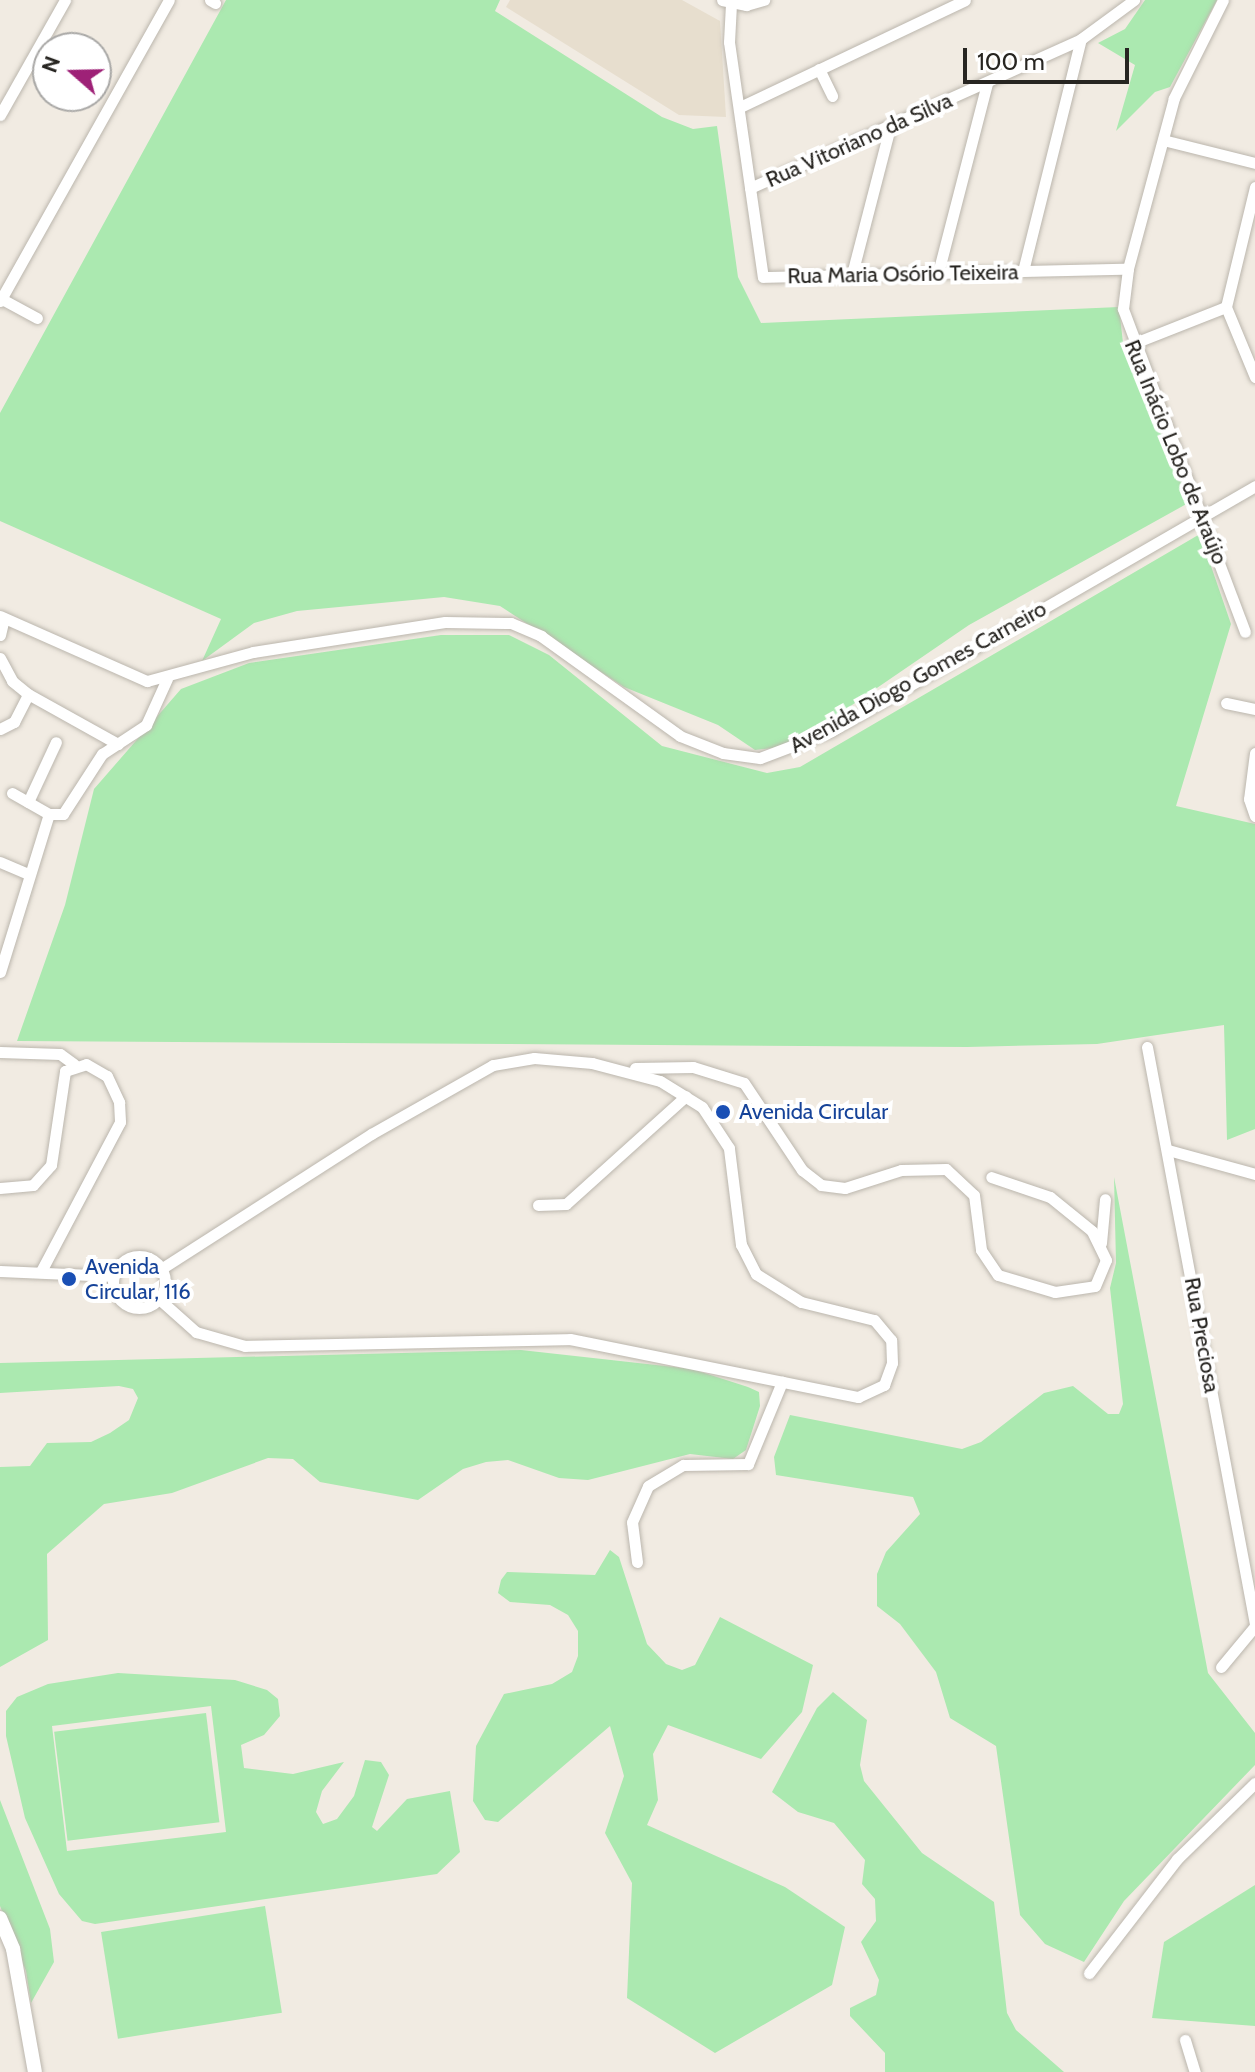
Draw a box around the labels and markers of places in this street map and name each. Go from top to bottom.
place label: Avenida Circular [739,1099,888,1125]
marker: Avenida Circular [714,1103,732,1121]
place label: Avenida Circular, 116 [85,1253,191,1304]
marker: Avenida Circular, 116 [60,1270,78,1288]

